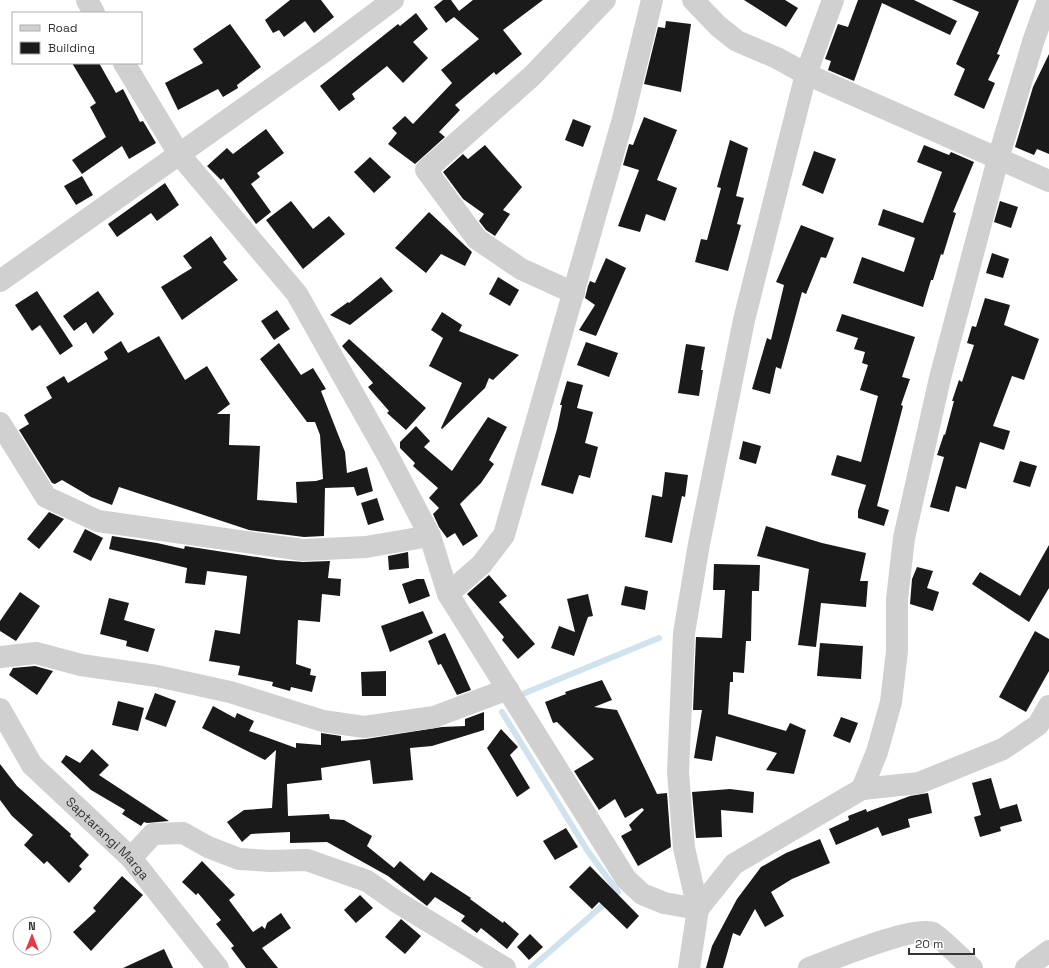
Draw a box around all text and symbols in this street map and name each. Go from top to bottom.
legend [12,12,142,64]
text: Road [48,20,77,36]
text: Building [48,40,95,56]
street label: Saptarangi Marga [62,793,153,884]
north arrow [12,916,52,956]
text: N [28,919,36,933]
scale bar [909,930,974,956]
text: 20 m [915,936,943,952]

